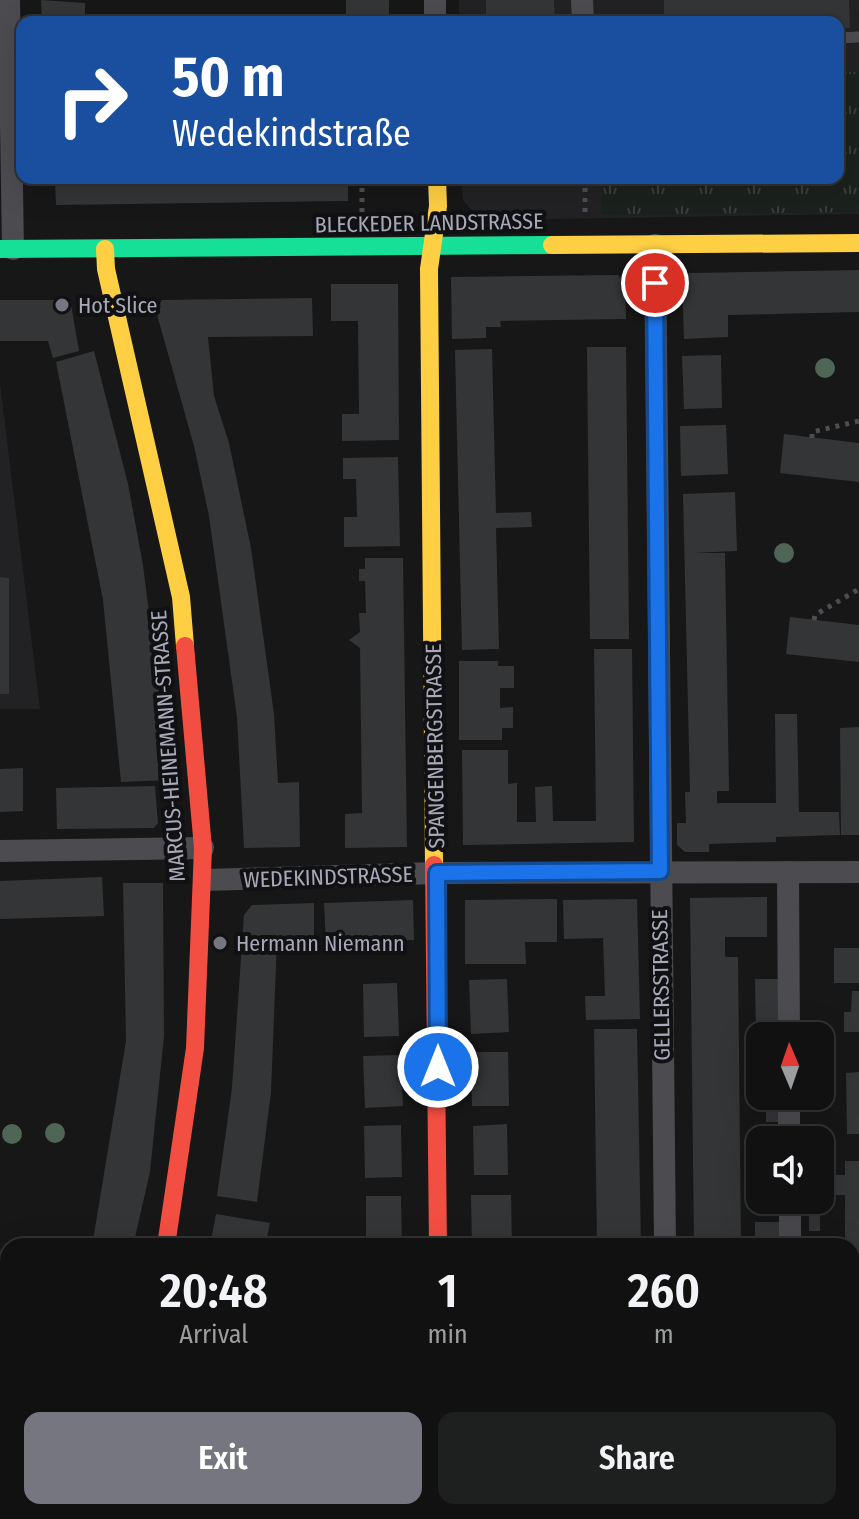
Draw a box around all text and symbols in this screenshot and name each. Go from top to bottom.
text: 50 m [172,44,284,111]
icon: right [40,48,144,152]
text: Wedekindstraße [172,112,411,156]
street label: BLECKEDER LANDSTRASSE [314,208,544,238]
pin [621,249,689,317]
icon: arrive [633,261,677,305]
place label: Hot Slice [78,292,157,319]
marker: Hot Slice [53,296,71,314]
street label: MARCUS-HEINEMANN-STRASSE [145,609,191,883]
street label: SPANGENBERGSTRASSE [420,643,450,849]
street label: WEDEKINDSTRASSE [243,861,413,893]
street label: GELLERSSTRASSE [646,909,676,1061]
place label: Hermann Niemann [236,930,405,957]
marker: Hermann Niemann [211,934,229,952]
north arrow [746,1022,834,1110]
map controls [746,1022,834,1214]
position arrow [396,1025,480,1109]
button: sound [746,1126,834,1214]
text: 20:48 [160,1262,268,1320]
text: 1 [438,1262,458,1320]
text: 260 [628,1262,700,1320]
text: Arrival [179,1319,248,1350]
text: min [427,1319,468,1350]
text: m [654,1319,674,1350]
button: Exit [24,1412,422,1504]
button: Share [438,1412,836,1504]

